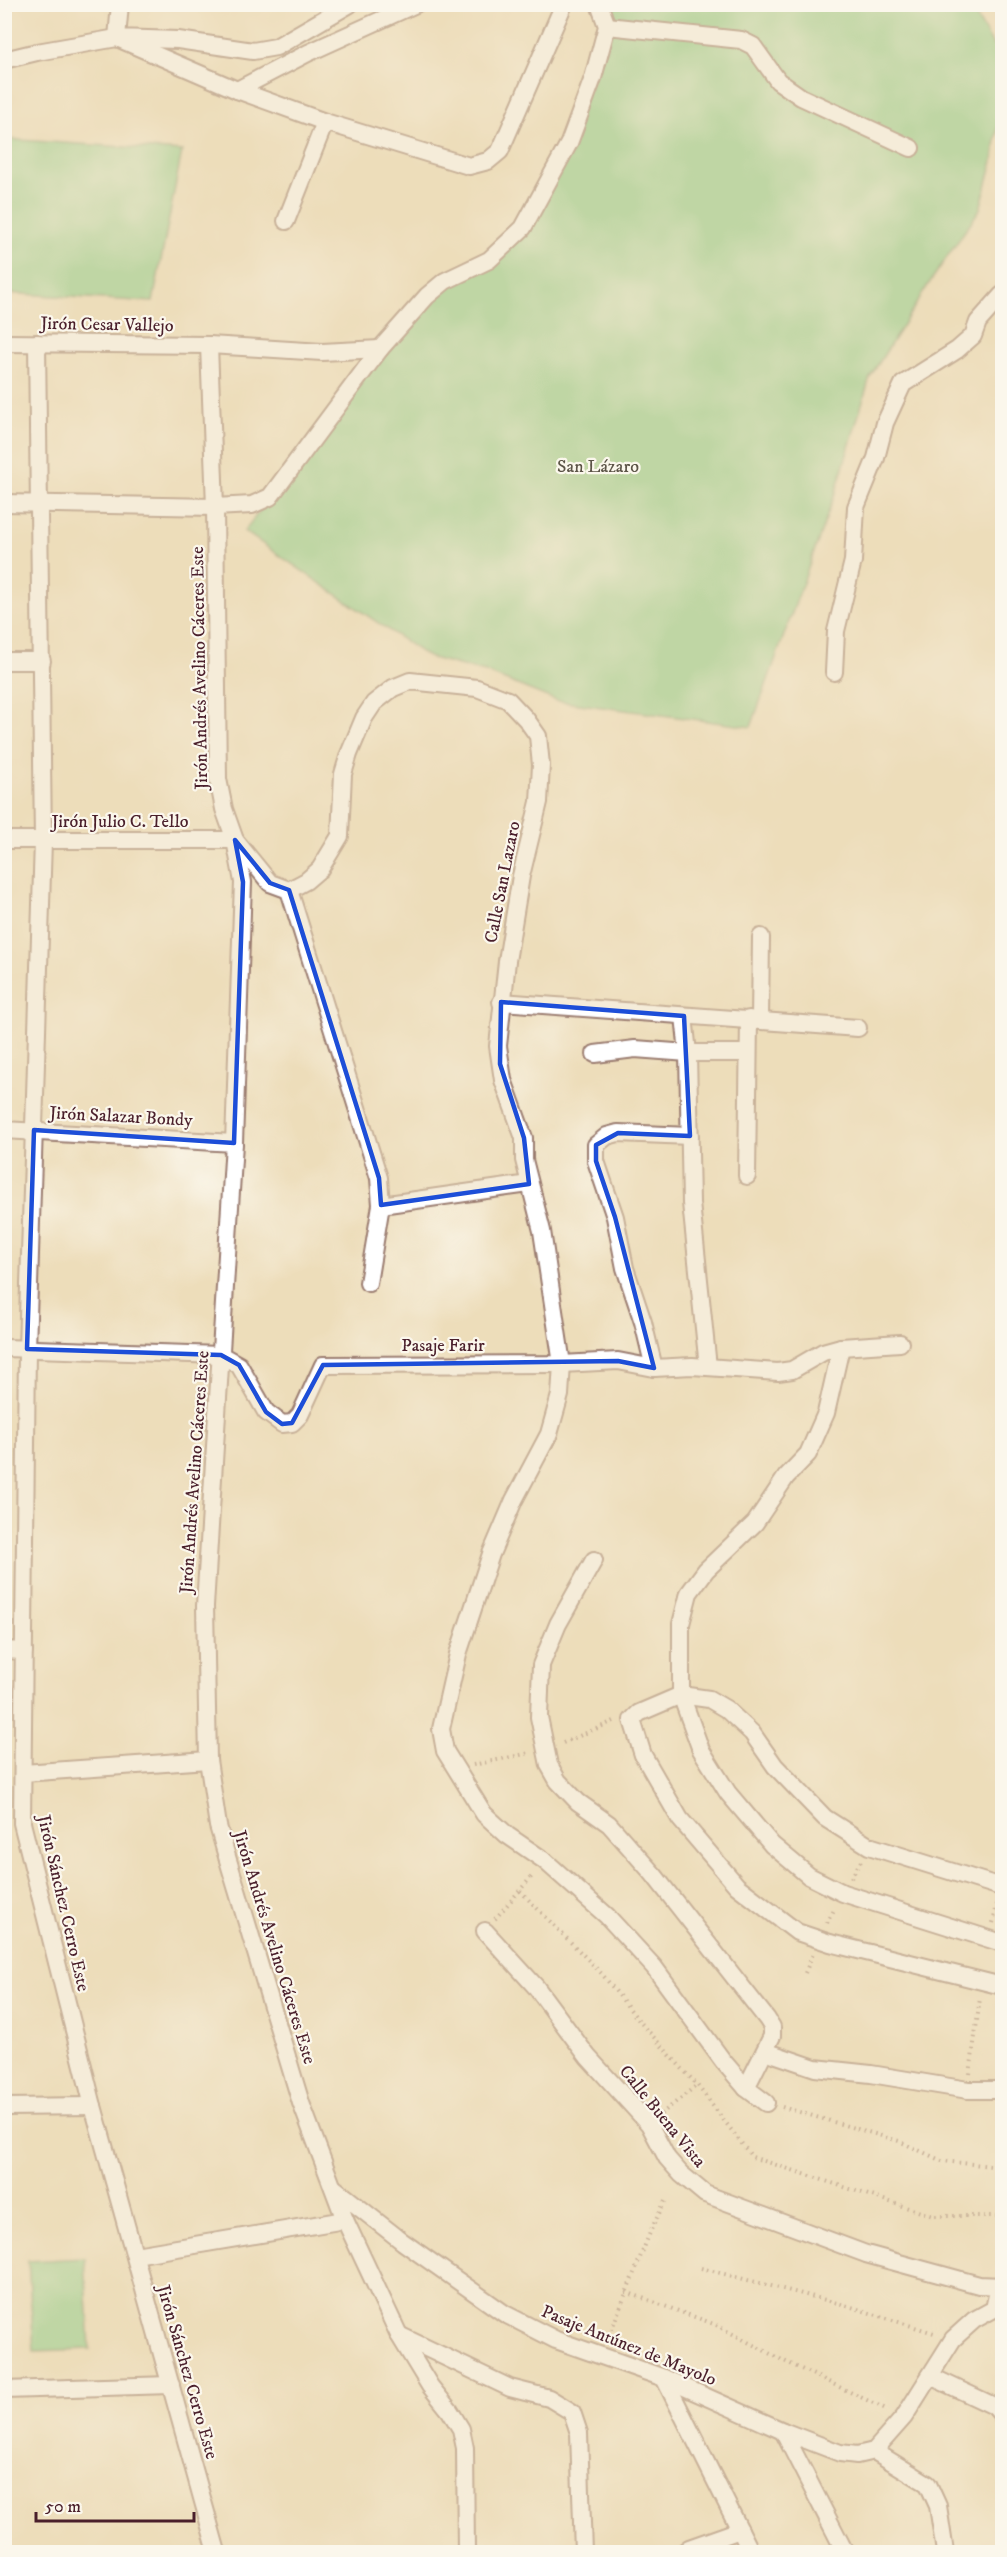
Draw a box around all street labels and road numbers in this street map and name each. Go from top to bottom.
street label: Jirón Cesar Vallejo [38,313,174,337]
street label: Jirón Andrés Avelino Cáceres Este [187,546,213,792]
street label: Jirón Julio C. Tello [49,811,189,833]
street label: Calle San Lazaro [480,819,526,945]
street label: Jirón Salazar Bondy [47,1102,193,1132]
street label: Pasaje Farir [401,1335,485,1357]
street label: Jirón Andrés Avelino Cáceres Este [175,1350,214,1596]
street label: Jirón Sánchez Cerro Este [32,1811,94,1994]
street label: Jirón Andrés Avelino Cáceres Este [227,1826,320,2067]
street label: Calle Buena Vista [614,2061,710,2173]
street label: Jirón Sánchez Cerro Este [151,2281,222,2462]
street label: Pasaje Antúnez de Mayolo [538,2301,719,2391]

